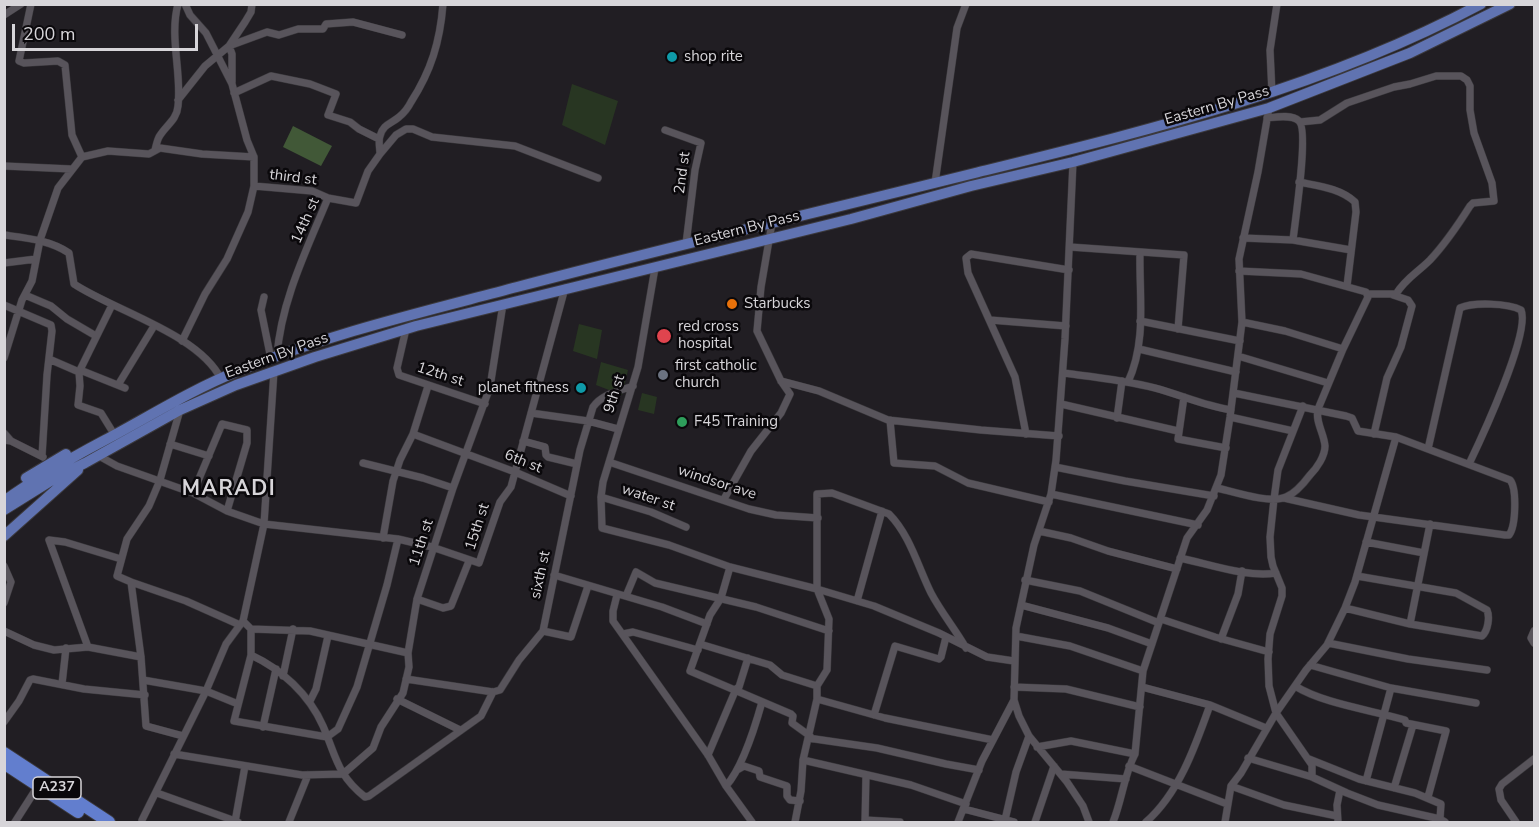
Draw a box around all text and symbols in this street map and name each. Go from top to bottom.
scale bar [15,12,201,50]
text: 200 m [23,22,75,46]
place label: shop rite [684,48,743,66]
marker: shop rite [665,50,679,64]
street label: Eastern By Pass [1163,82,1271,130]
street label: 2nd st [671,151,695,195]
street label: third st [268,166,318,190]
street label: 14th st [288,195,324,247]
street label: Eastern By Pass [693,207,801,251]
place label: Starbucks [744,295,810,313]
marker: Starbucks [725,297,739,311]
place label: red cross hospital [678,318,739,353]
marker: red cross hospital [655,327,673,345]
street label: Eastern By Pass [223,329,331,383]
place label: first catholic church [675,357,757,392]
street label: 12th st [414,359,466,391]
marker: first catholic church [656,368,670,382]
street label: 9th st [601,373,629,415]
place label: planet fitness [478,379,569,397]
marker: planet fitness [574,381,588,395]
place label: F45 Training [694,413,778,431]
marker: F45 Training [675,415,689,429]
street label: 6th st [502,446,544,478]
street label: windsor ave [675,462,759,504]
district label: MARADI [182,477,276,503]
street label: water st [619,481,677,515]
street label: 15th st [462,501,494,553]
street label: 11th st [406,517,438,569]
street label: sixth st [527,549,555,601]
road number: A237 [33,777,81,799]

